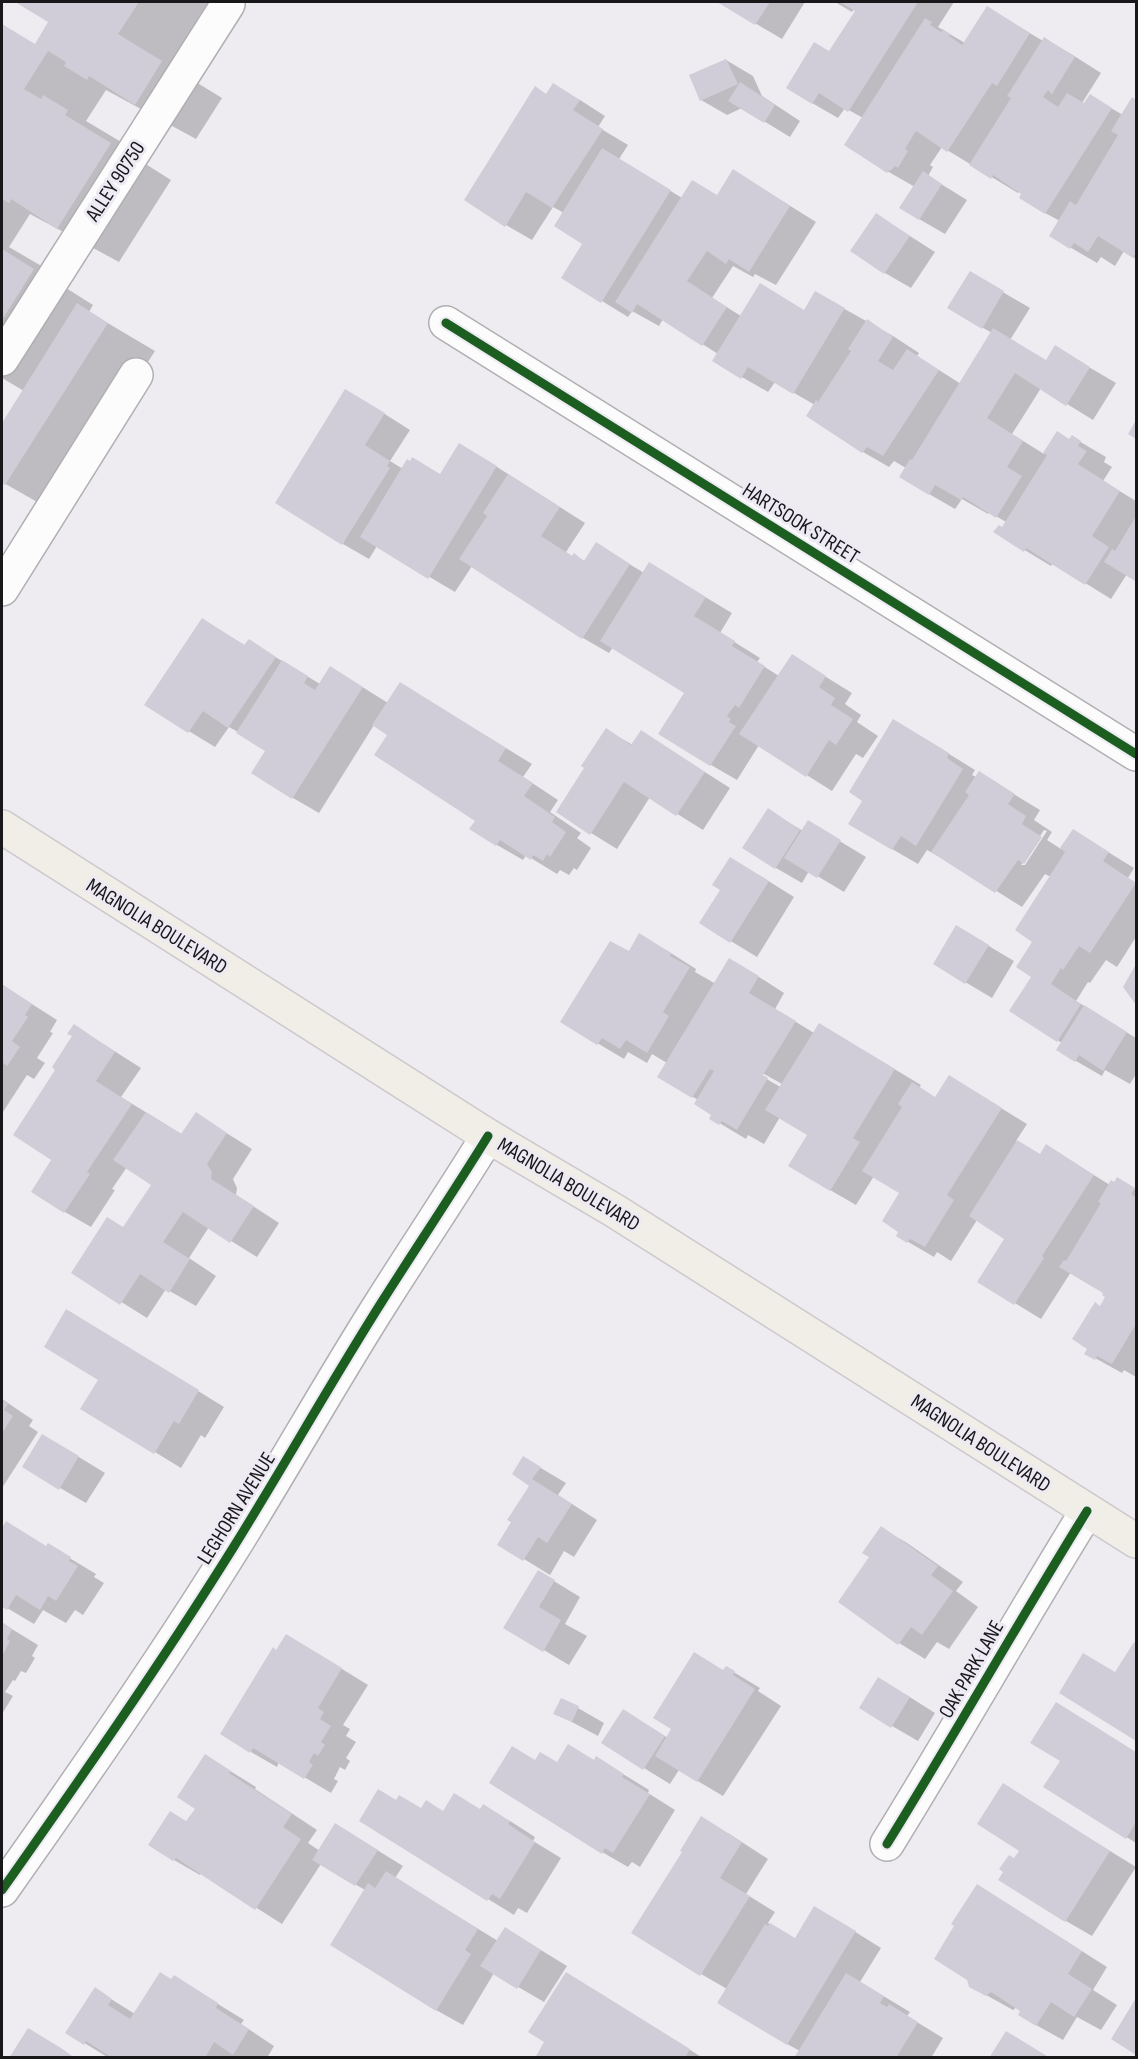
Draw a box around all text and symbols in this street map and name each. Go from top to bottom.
street label: ALLEY 90750 [80,137,150,227]
street label: HARTSOOK STREET [738,478,864,569]
street label: MAGNOLIA BOULEVARD [82,873,232,980]
street label: MAGNOLIA BOULEVARD [493,1132,644,1237]
street label: MAGNOLIA BOULEVARD [906,1389,1055,1498]
street label: LEGHORN AVENUE [192,1447,281,1569]
street label: OAK PARK LANE [933,1616,1009,1722]

